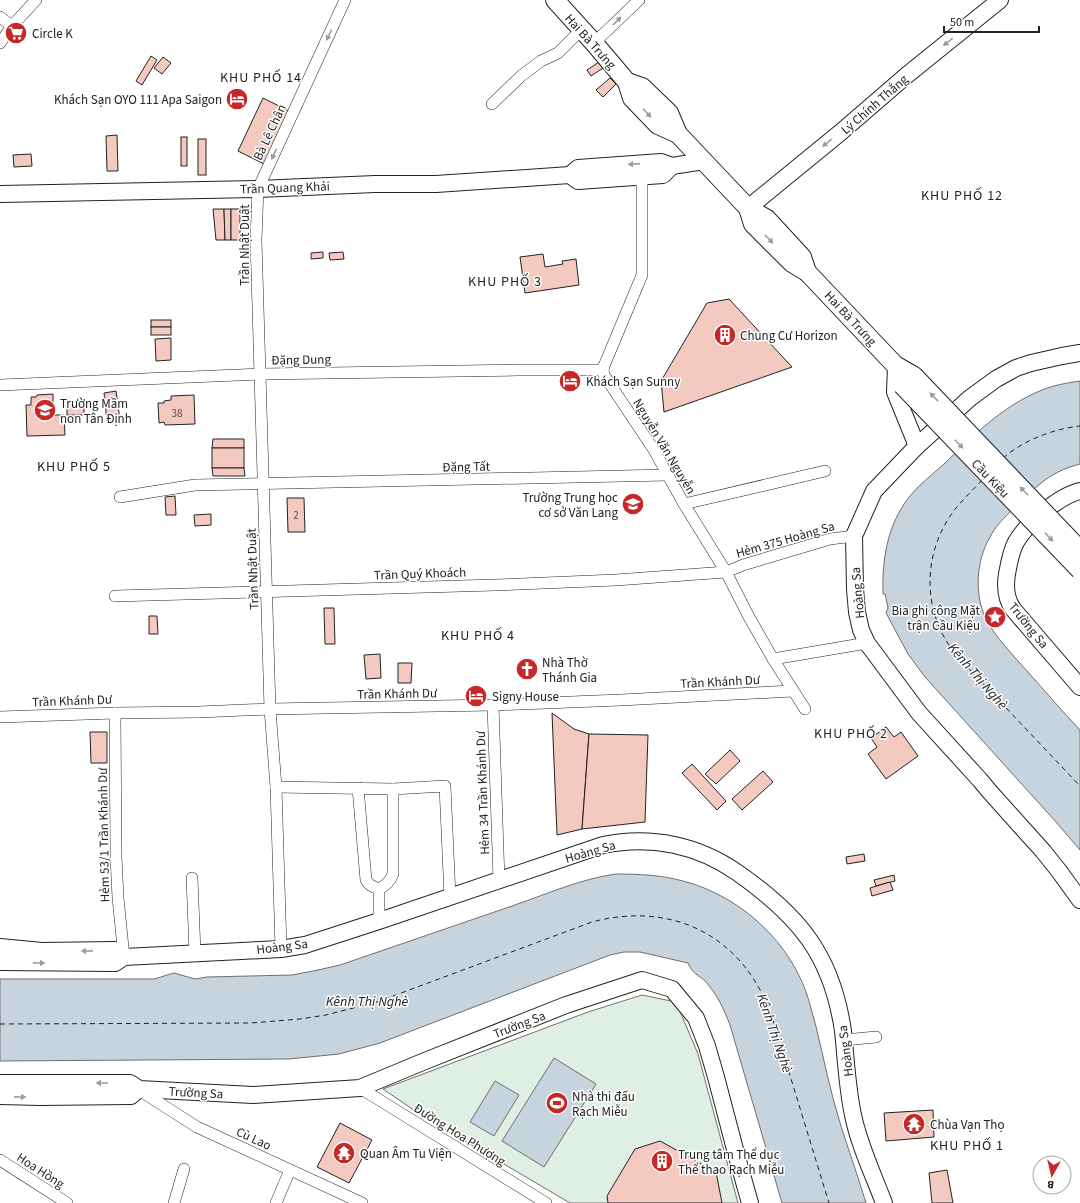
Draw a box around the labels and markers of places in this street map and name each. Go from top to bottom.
supermarket icon: Circle K [3,20,29,46]
place label: Circle K [32,25,73,43]
hotel icon: Khách Sạn OYO 111 Apa Saigon [224,86,250,112]
place label: Khách Sạn OYO 111 Apa Saigon [54,91,222,109]
building icon: Chung Cư Horizon [712,322,738,348]
place label: Chung Cư Horizon [740,327,838,345]
hotel icon: Khách Sạn Sunny [557,368,583,394]
place label: Khách Sạn Sunny [586,373,680,391]
place label: Trường Mầm non Tân Định [60,395,132,428]
school or university icon: Trường Mầm non Tân Định [32,397,58,423]
place label: Trường Trung học cơ sở Văn Lang [522,489,618,522]
school or university icon: Trường Trung học cơ sở Văn Lang [620,491,646,517]
place label: Bia ghi công Mặt trận Cầu Kiệu [891,602,981,635]
place icon: Bia ghi công Mặt trận Cầu Kiệu [982,604,1008,630]
place label: Nhà Thờ Thánh Gia [542,654,597,687]
church icon: Nhà Thờ Thánh Gia [514,656,540,682]
hotel icon: Signy House [463,683,489,709]
place label: Signy House [492,688,559,706]
place label: Nhà thi đấu Rạch Miễu [572,1088,635,1121]
sports icon: Nhà thi đấu Rạch Miễu [544,1090,570,1116]
temple icon: Chùa Vạn Thọ [901,1111,927,1137]
place label: Chùa Vạn Thọ [930,1116,1004,1134]
temple icon: Quan Âm Tu Viện [331,1140,357,1166]
place label: Quan Âm Tu Viện [360,1145,452,1163]
place label: Trung tâm Thể dục Thể thao Rạch Miễu [678,1146,784,1179]
building icon: Trung tâm Thể dục Thể thao Rạch Miễu [649,1148,675,1174]

